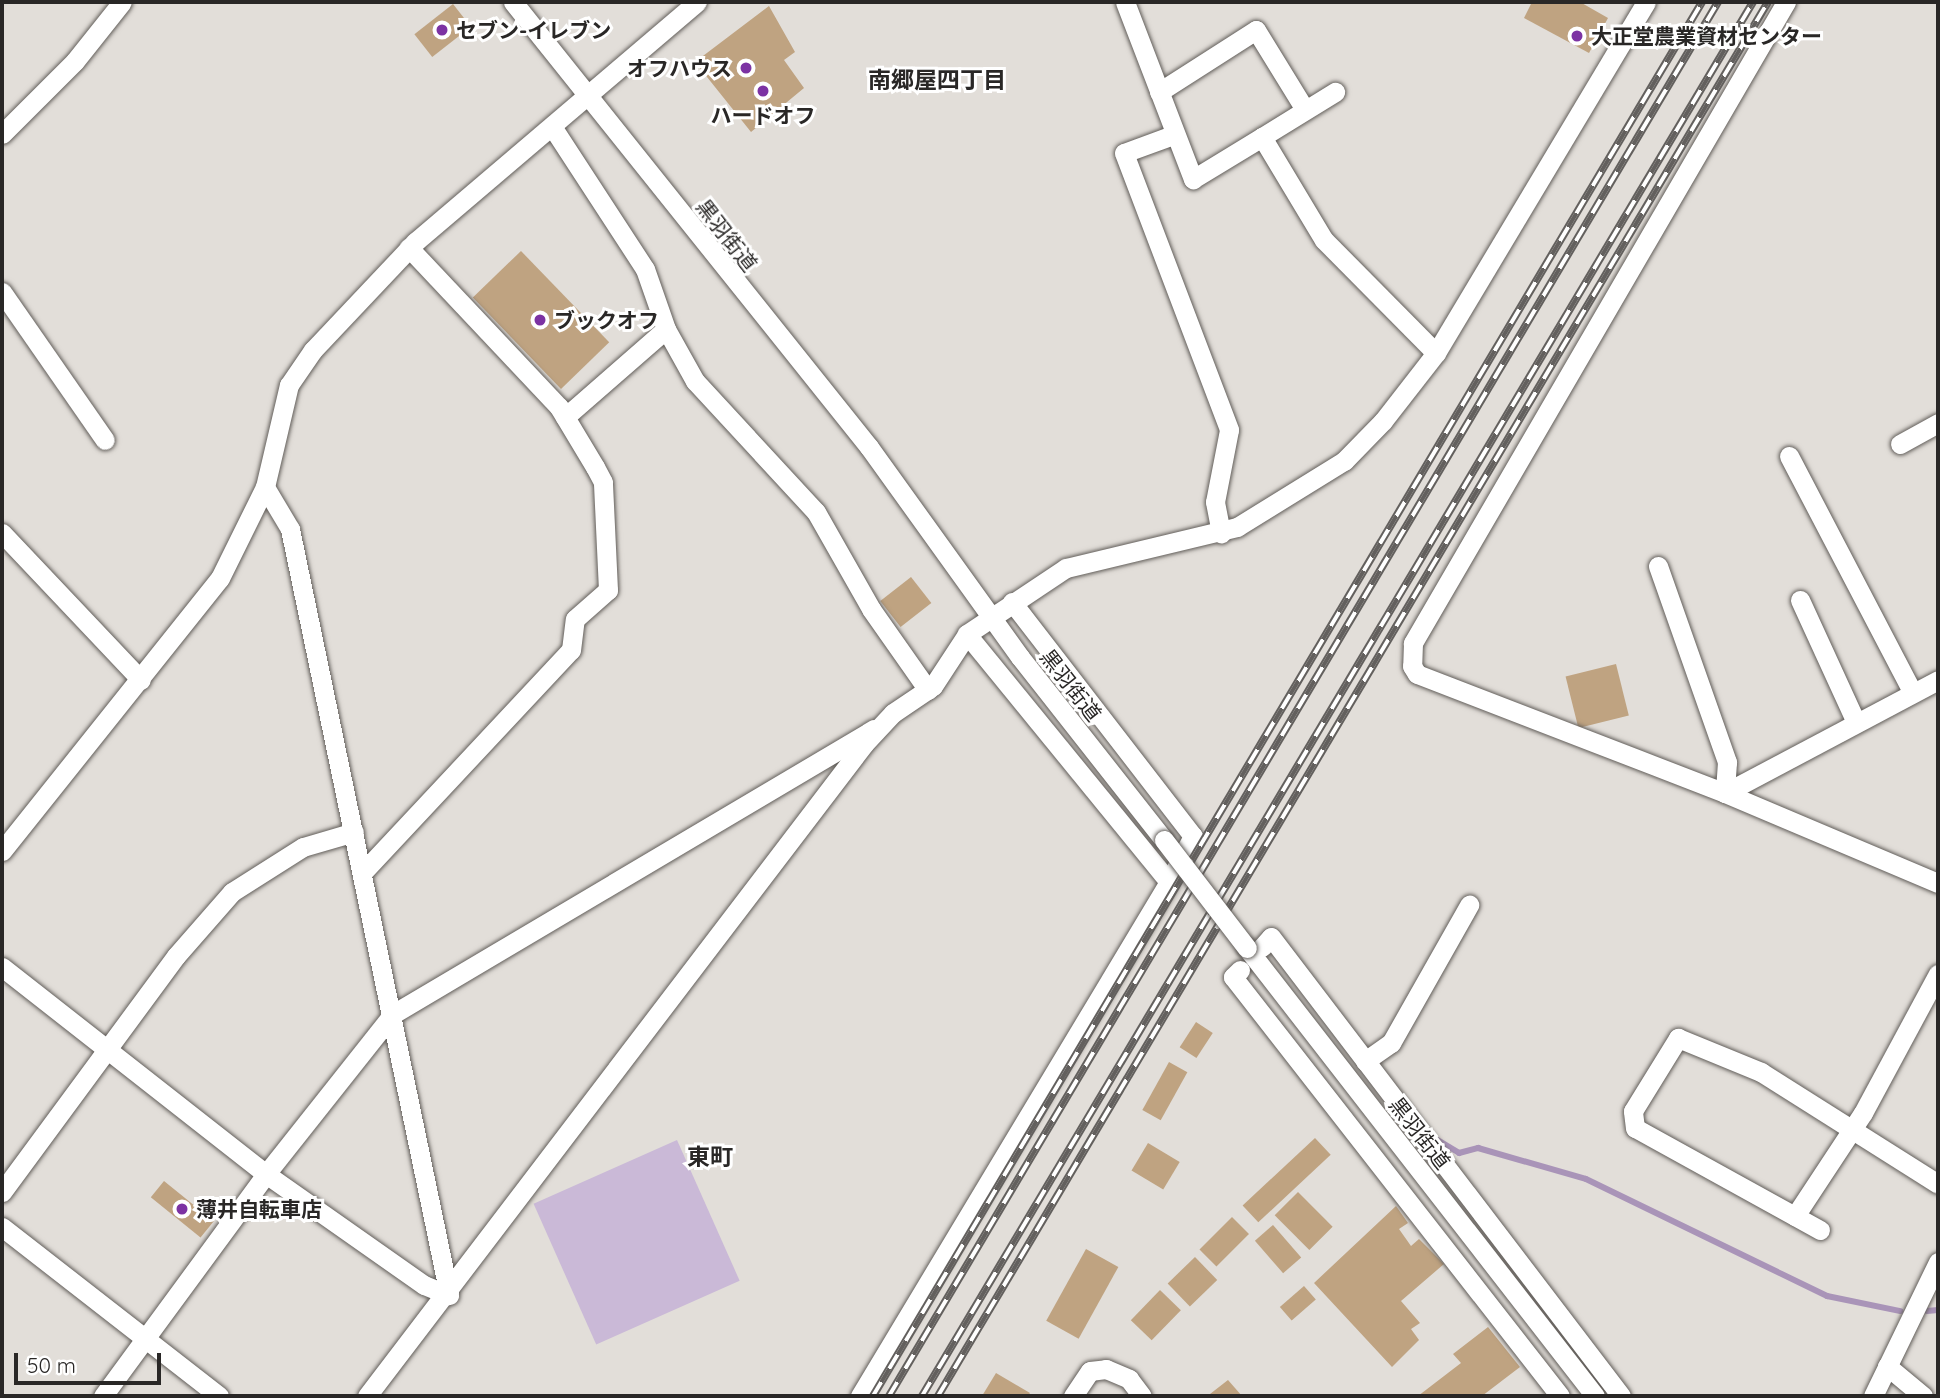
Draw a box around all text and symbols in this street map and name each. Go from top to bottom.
place label: セブン-イレブン [456,17,611,43]
marker: セブン-イレブン [434,22,450,38]
place label: 大正堂農業資材センター [1591,23,1822,49]
marker: 大正堂農業資材センター [1569,28,1585,44]
place label: オフハウス [627,55,732,81]
marker: オフハウス [738,60,754,76]
district label: 南郷屋四丁目 [868,66,1006,94]
marker: ハードオフ [755,83,771,99]
place label: ハードオフ [711,102,815,128]
street label: 黒羽街道 [691,194,763,276]
place label: ブックオフ [554,307,659,333]
marker: ブックオフ [532,312,548,328]
street label: 黒羽街道 [1035,644,1107,726]
street label: 黒羽街道 [1384,1092,1456,1174]
district label: 東町 [687,1143,733,1171]
place label: 薄井自転車店 [196,1196,322,1222]
marker: 薄井自転車店 [174,1201,190,1217]
scale bar [18,1338,164,1382]
text: 50 m [27,1352,76,1378]

